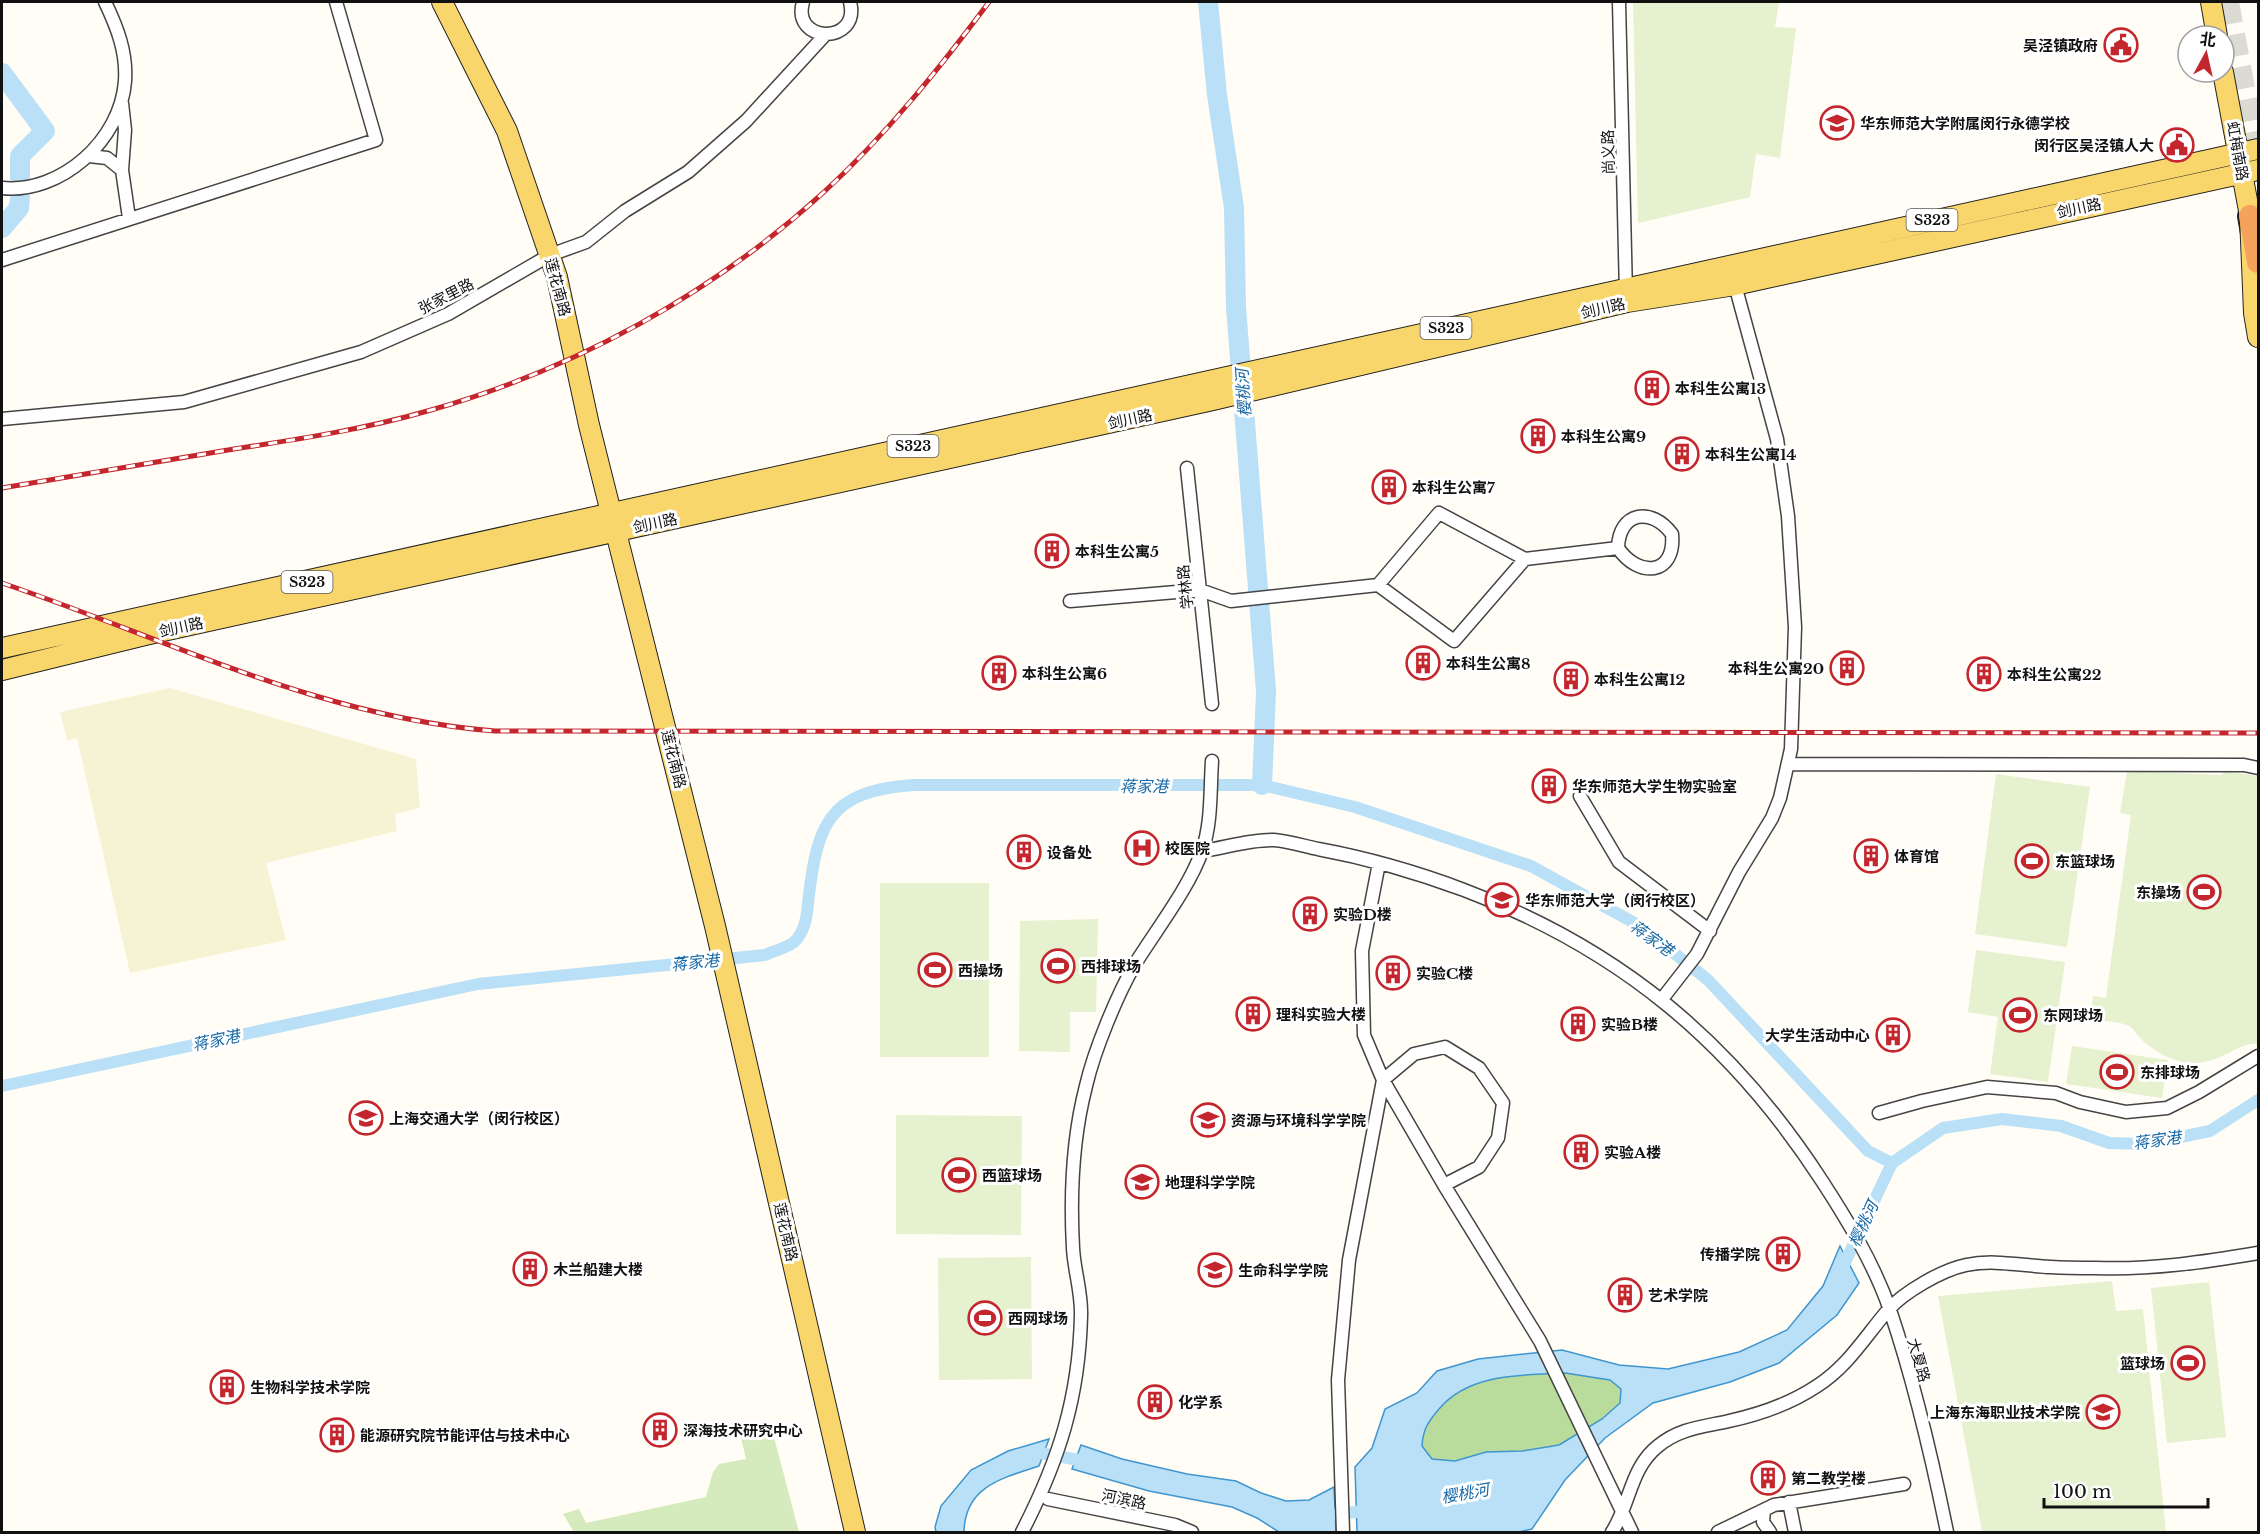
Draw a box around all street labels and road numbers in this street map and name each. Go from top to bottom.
street label: 虹梅南路 [2223,120,2253,182]
street label: 尚义路 [1598,129,1618,175]
street label: 剑川路 [2055,194,2103,222]
road number: S323 [1906,209,1958,231]
street label: 莲花南路 [541,256,575,318]
street label: 张家里路 [415,274,477,318]
street label: 剑川路 [1579,294,1627,322]
road number: S323 [1420,317,1472,339]
street label: 剑川路 [1106,405,1154,433]
road number: S323 [888,435,938,457]
street label: 剑川路 [631,509,679,537]
street label: 学林路 [1173,564,1197,610]
road number: S323 [282,571,332,593]
street label: 剑川路 [157,613,205,641]
street label: 莲花南路 [658,728,690,790]
street label: 莲花南路 [770,1201,802,1263]
street label: 大夏路 [1904,1336,1934,1384]
street label: 河滨路 [1100,1485,1148,1513]

